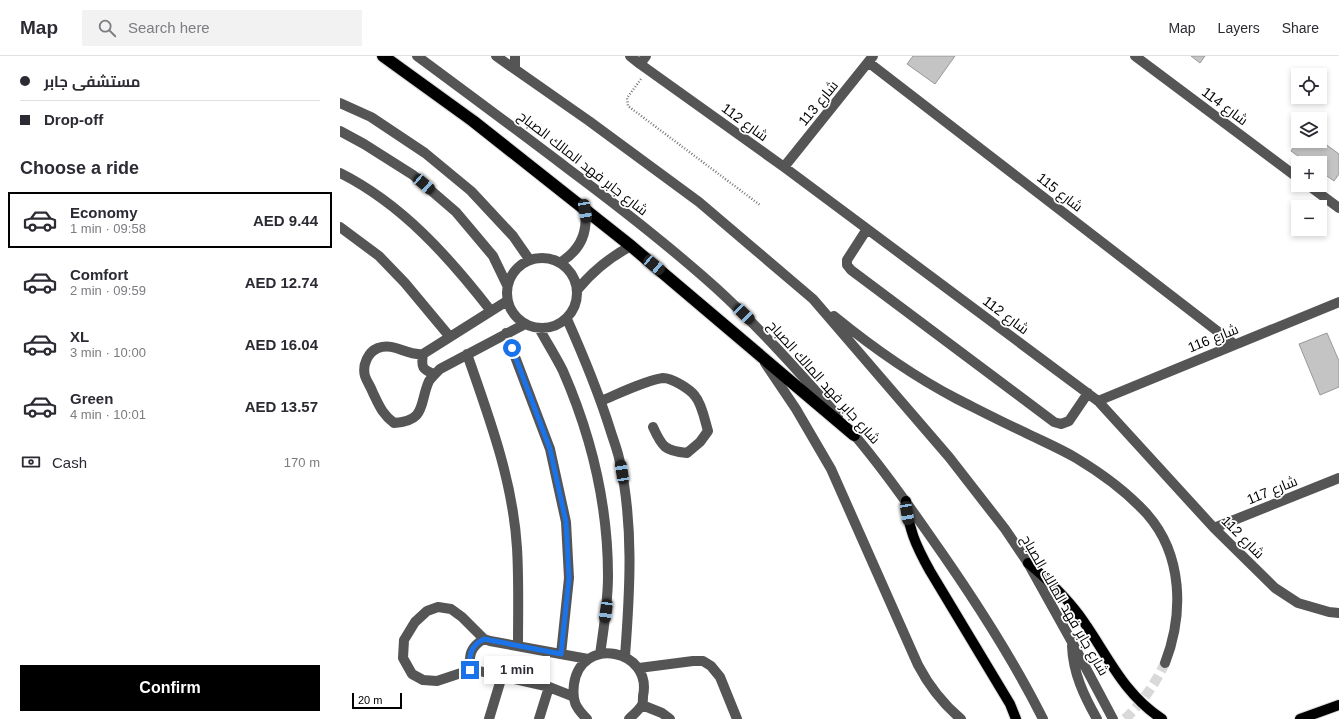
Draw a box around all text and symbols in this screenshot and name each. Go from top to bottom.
search box [82,10,362,46]
text: Map [20,17,58,38]
icon: search [96,17,118,39]
text: Search here [128,19,210,36]
text: Map [1168,20,1196,36]
text: Layers [1218,20,1260,36]
text: Share [1282,20,1319,36]
map controls [1291,68,1327,236]
button: locate [1291,68,1327,104]
text: مستشفى جابر [44,73,141,90]
street label: شارع 113 [795,77,842,129]
street label: شارع 114 [1198,84,1251,129]
street label: شارع 112 [718,100,771,145]
street label: شارع جابر فهد المالك الصباح [514,107,651,219]
text: Drop-off [44,111,103,128]
button: layers [1291,112,1327,148]
button: + [1291,156,1327,192]
text: Choose a ride [20,158,139,178]
street label: شارع 115 [1033,169,1086,216]
car [411,172,437,196]
car [577,198,593,224]
button: − [1291,200,1327,236]
icon: car [22,202,58,238]
text: Economy [70,204,138,221]
text: AED 9.44 [253,212,318,229]
text: 1 min · 09:58 [70,221,146,236]
car [641,253,667,277]
icon: car [22,264,58,300]
text: Comfort [70,266,128,283]
text: AED 12.74 [245,274,318,291]
text: 2 min · 09:59 [70,283,146,298]
street label: شارع 112 [979,293,1032,338]
car [731,301,757,327]
street label: شارع جابر فهد المالك الصباح [764,317,884,448]
street label: شارع 116 [1185,321,1241,356]
icon: car [22,326,58,362]
text: XL [70,328,89,345]
text: AED 16.04 [245,336,318,353]
route start [503,339,521,357]
text: 3 min · 10:00 [70,345,146,360]
icon: car [22,388,58,424]
text: Green [70,390,113,407]
text: AED 13.57 [245,398,318,415]
text: 4 min · 10:01 [70,407,146,422]
icon: cash [20,451,42,473]
text: Cash [52,454,87,471]
text: 170 m [284,455,320,470]
car [614,459,630,485]
street label: شارع 117 [1244,473,1300,508]
car [899,500,915,526]
street label: شارع 112 [1218,512,1268,562]
street label: شارع جابر فهد المالك الصباح [1017,532,1112,679]
car [598,598,614,624]
callout: 1 min [484,656,550,684]
route end [461,661,479,679]
text: 1 min [500,662,534,677]
button: Confirm [20,665,320,711]
scale bar [352,691,402,710]
text: 20 m [358,694,382,706]

